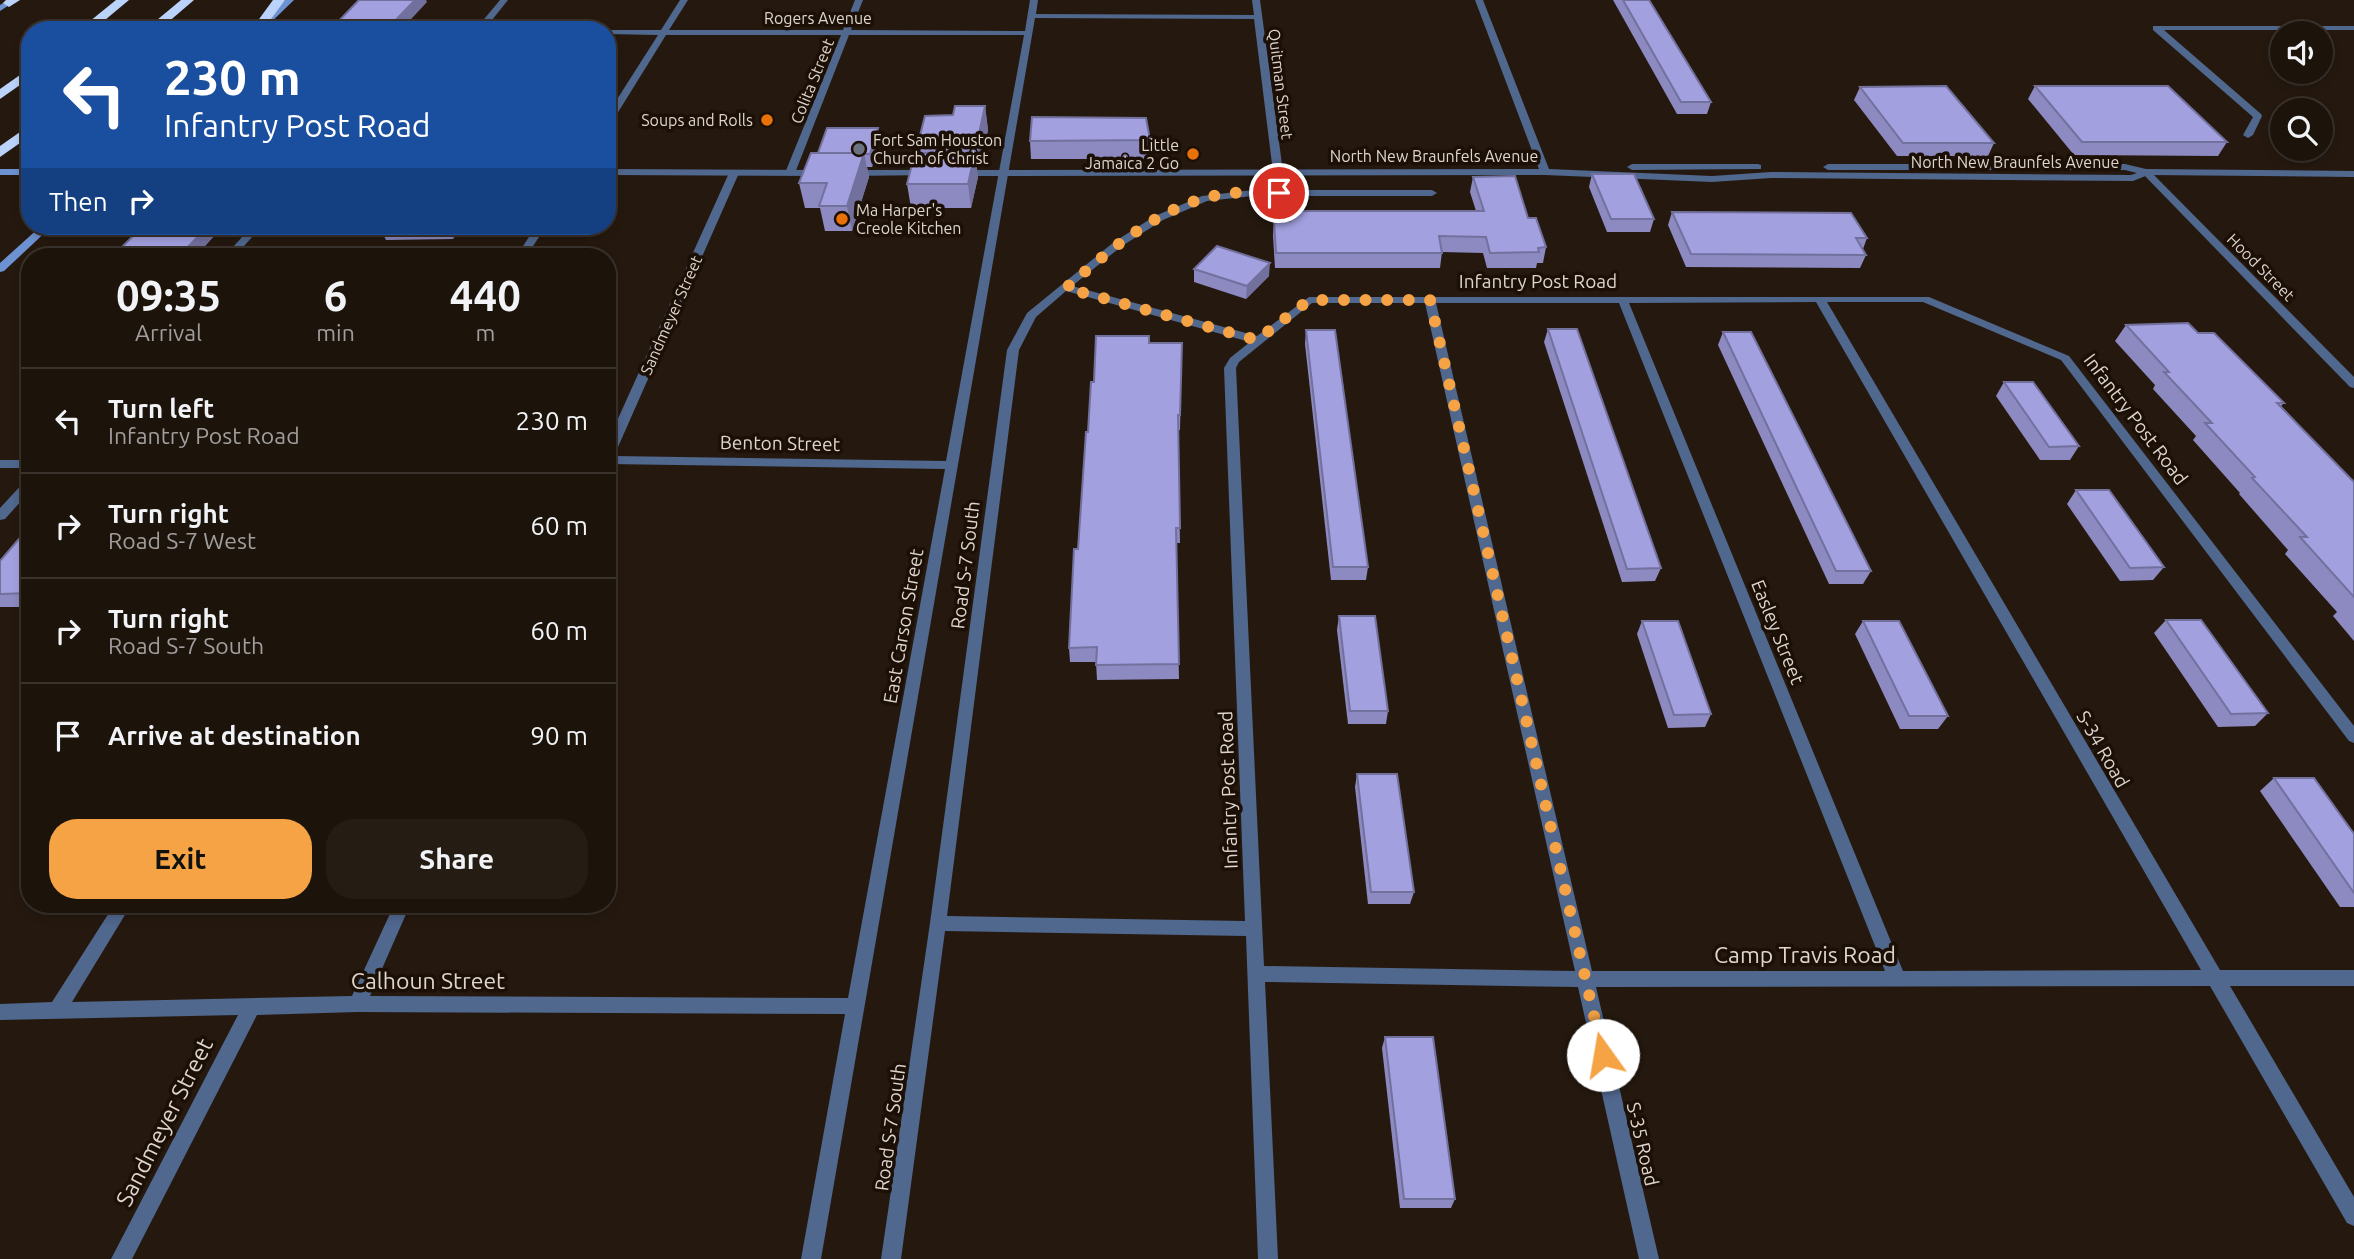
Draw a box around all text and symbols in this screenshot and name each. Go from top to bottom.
street label: Rogers Avenue [764,9,872,27]
map controls [2270,21,2333,161]
button: sound [2270,21,2333,84]
street label: Quitman Street [1265,28,1297,141]
street label: Colita Street [787,35,837,126]
icon: left [49,49,140,140]
text: 230 m [164,49,301,104]
button: search [2270,98,2333,161]
text: Infantry Post Road [164,107,431,143]
place label: Soups and Rolls [641,111,753,129]
marker: Soups and Rolls [759,112,775,128]
place label: Fort Sam Houston Church of Christ [873,131,1002,167]
place label: Little Jamaica 2 Go [1085,136,1179,172]
marker: Fort Sam Houston Church of Christ [851,141,867,157]
marker: Little Jamaica 2 Go [1185,146,1201,162]
street label: North New Braunfels Avenue [1330,147,1538,165]
street label: North New Braunfels Avenue [1911,153,2119,171]
pin [1249,163,1309,223]
icon: arrive [1260,174,1298,212]
icon: right [122,182,160,220]
text: Then [49,187,108,216]
place label: Ma Harper's Creole Kitchen [856,201,962,237]
marker: Ma Harper's Creole Kitchen [834,211,850,227]
street label: Hood Street [2224,230,2299,305]
street label: Sandmeyer Street [637,252,706,377]
street label: Infantry Post Road [1459,270,1617,292]
text: 09:35 [116,272,221,319]
text: 6 [324,272,347,319]
text: 440 [450,272,521,319]
text: Arrival [135,320,202,345]
text: min [316,320,355,345]
text: m [475,320,495,345]
street label: Infantry Post Road [2080,349,2192,489]
text: Turn left [108,394,214,423]
icon: left [49,402,87,440]
text: 230 m [516,406,588,435]
text: Infantry Post Road [108,423,300,448]
street label: Benton Street [720,431,841,455]
text: Turn right [108,499,229,528]
street label: Road S-7 South [946,500,984,630]
icon: right [49,507,87,545]
text: 60 m [530,511,588,540]
text: Road S-7 West [108,528,256,553]
street label: East Carson Street [879,546,928,705]
street label: Easley Street [1747,577,1809,688]
text: Turn right [108,604,229,633]
icon: right [49,612,87,650]
text: 60 m [530,616,588,645]
text: Road S-7 South [108,633,264,658]
street label: S-34 Road [2072,707,2134,791]
street label: Infantry Post Road [1214,711,1242,869]
icon: arrive [49,717,87,755]
text: Arrive at destination [108,721,361,750]
text: 90 m [530,721,588,750]
button: Exit [49,819,312,899]
button: Share [326,819,588,899]
street label: Camp Travis Road [1714,942,1896,967]
street label: Calhoun Street [351,968,505,993]
position arrow [1566,1018,1640,1092]
street label: Sandmeyer Street [111,1034,217,1210]
street label: Road S-7 South [870,1062,910,1192]
street label: S-35 Road [1623,1100,1663,1188]

